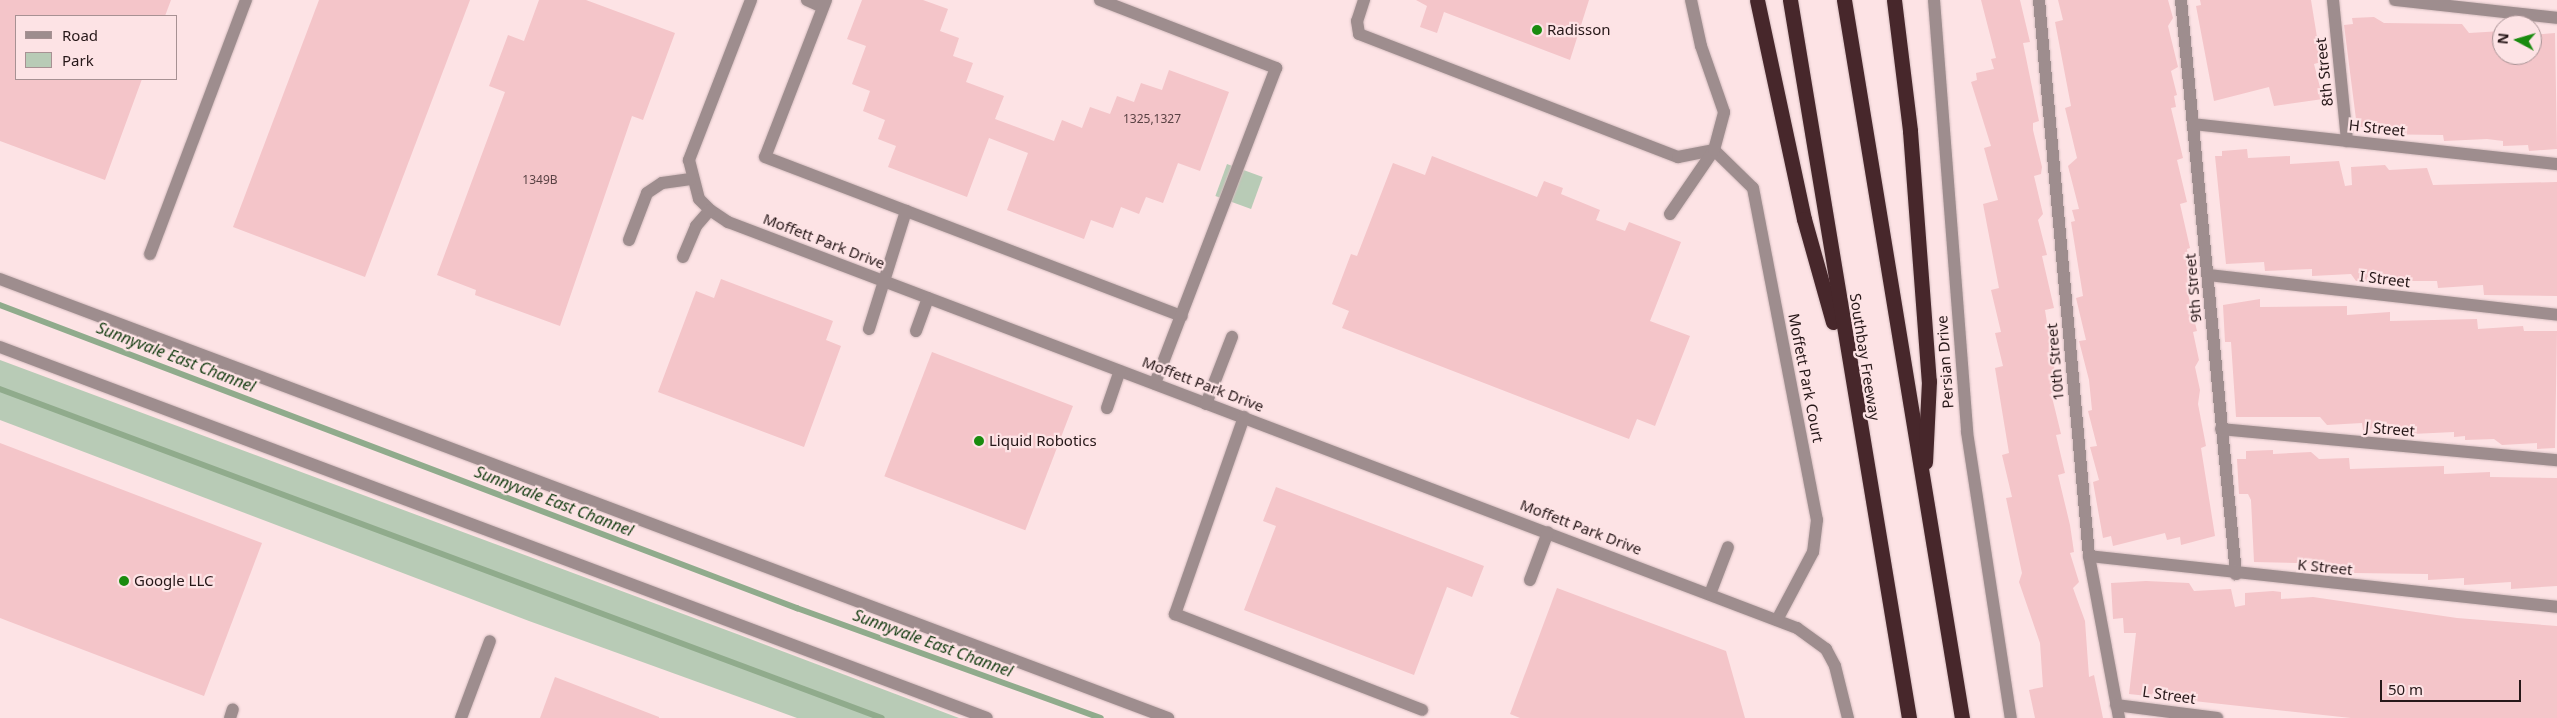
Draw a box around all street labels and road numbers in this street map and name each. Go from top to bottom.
street label: 8th Street [2311,37,2337,107]
street label: H Street [2348,116,2406,140]
street label: Moffett Park Drive [761,210,887,272]
street label: 9th Street [2181,253,2205,323]
street label: I Street [2359,267,2411,291]
street label: Southbay Freeway [1846,292,1884,422]
street label: Moffett Park Court [1785,312,1827,444]
street label: Persian Drive [1933,315,1957,409]
street label: 10th Street [2043,323,2067,401]
street label: Moffett Park Drive [1140,353,1266,415]
street label: J Street [2364,418,2416,440]
street label: Moffett Park Drive [1518,496,1644,558]
street label: K Street [2297,555,2353,579]
street label: L Street [2141,682,2197,708]

